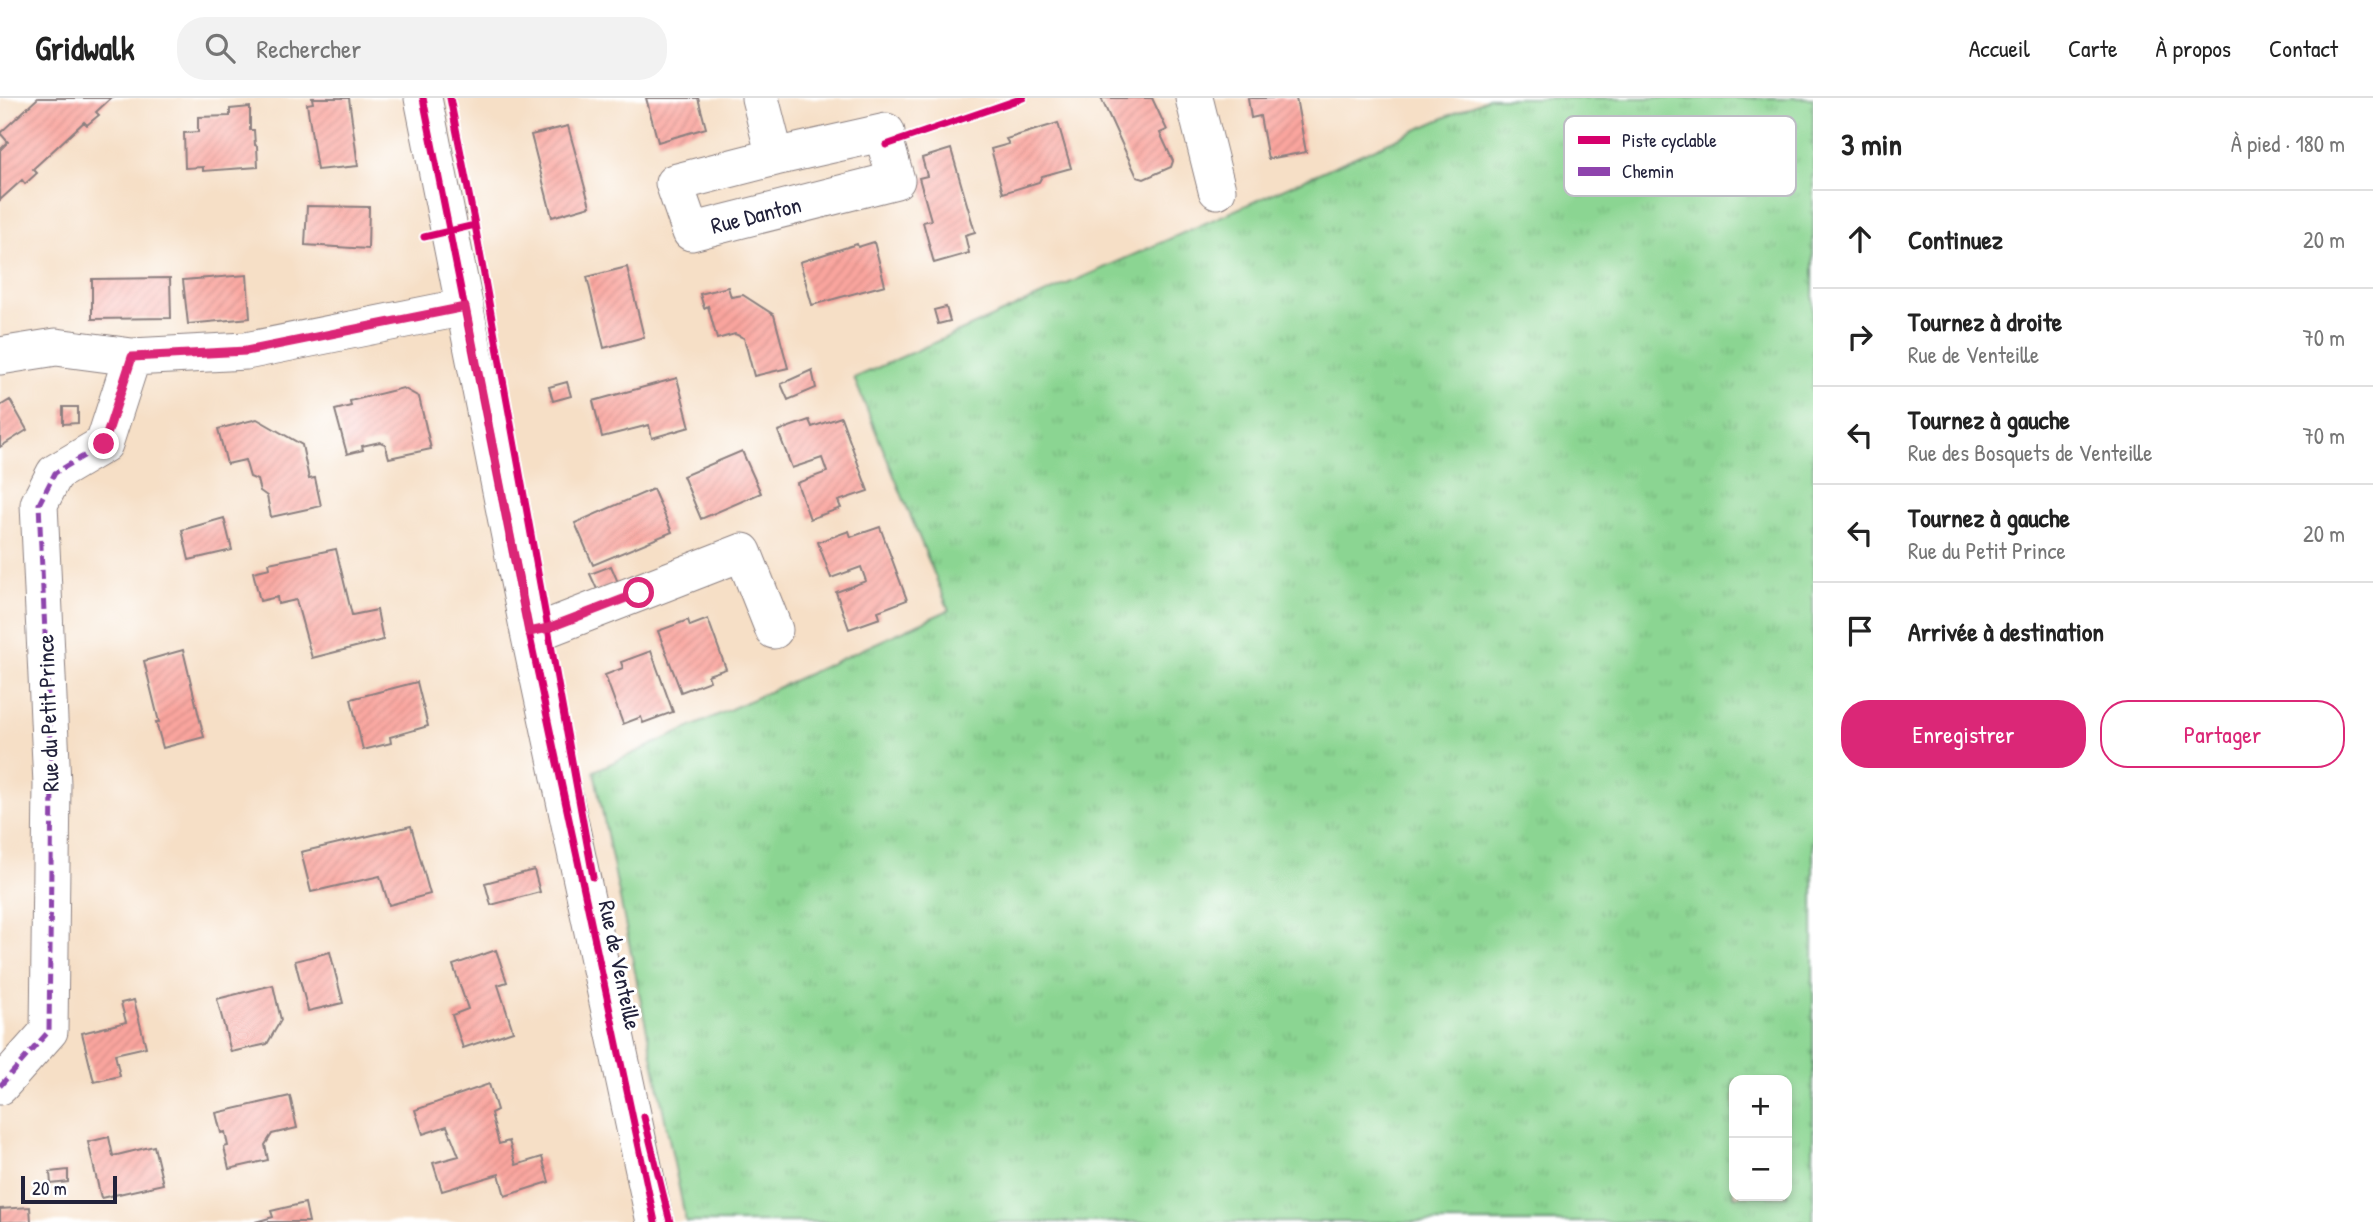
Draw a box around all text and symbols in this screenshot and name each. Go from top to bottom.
search box [177,17,667,80]
text: Gridwalk [35,26,135,70]
icon: search [201,29,239,67]
text: Rechercher [257,31,361,66]
text: Accueil [1969,32,2030,64]
text: Carte [2068,32,2117,64]
text: À propos [2155,32,2231,64]
text: Contact [2269,32,2338,64]
legend [1564,116,1796,196]
text: 3 min [1841,124,1902,164]
text: Piste cyclable [1622,127,1717,153]
text: À pied · 180 m [2231,128,2345,159]
text: Chemin [1622,158,1674,184]
street label: Rue Danton [707,188,804,241]
icon: ahead [1841,220,1879,258]
text: Continuez [1908,222,2003,257]
text: 20 m [2303,224,2345,255]
text: Tournez à droite [1908,304,2062,339]
icon: right [1841,318,1879,356]
text: 70 m [2302,322,2345,353]
text: Rue de Venteille [1908,339,2039,370]
text: Tournez à gauche [1908,402,2070,437]
icon: left [1841,416,1879,454]
text: 70 m [2302,420,2345,451]
route end [88,428,119,459]
text: Rue des Bosquets de Venteille [1908,437,2152,468]
text: Tournez à gauche [1908,500,2070,535]
icon: left [1841,514,1879,552]
text: 20 m [2303,518,2345,549]
text: Rue du Petit Prince [1908,535,2066,566]
route start [623,577,654,608]
icon: arrive [1841,612,1879,650]
text: Arrivée à destination [1908,614,2104,649]
street label: Rue du Petit Prince [29,634,66,792]
button: Enregistrer [1841,700,2086,768]
button: Partager [2100,700,2345,768]
street label: Rue de Venteille [592,897,649,1032]
map controls [1729,1075,1792,1201]
button: + [1729,1075,1792,1138]
button: − [1729,1138,1792,1201]
scale bar [21,1173,117,1205]
text: 20 m [32,1175,67,1201]

